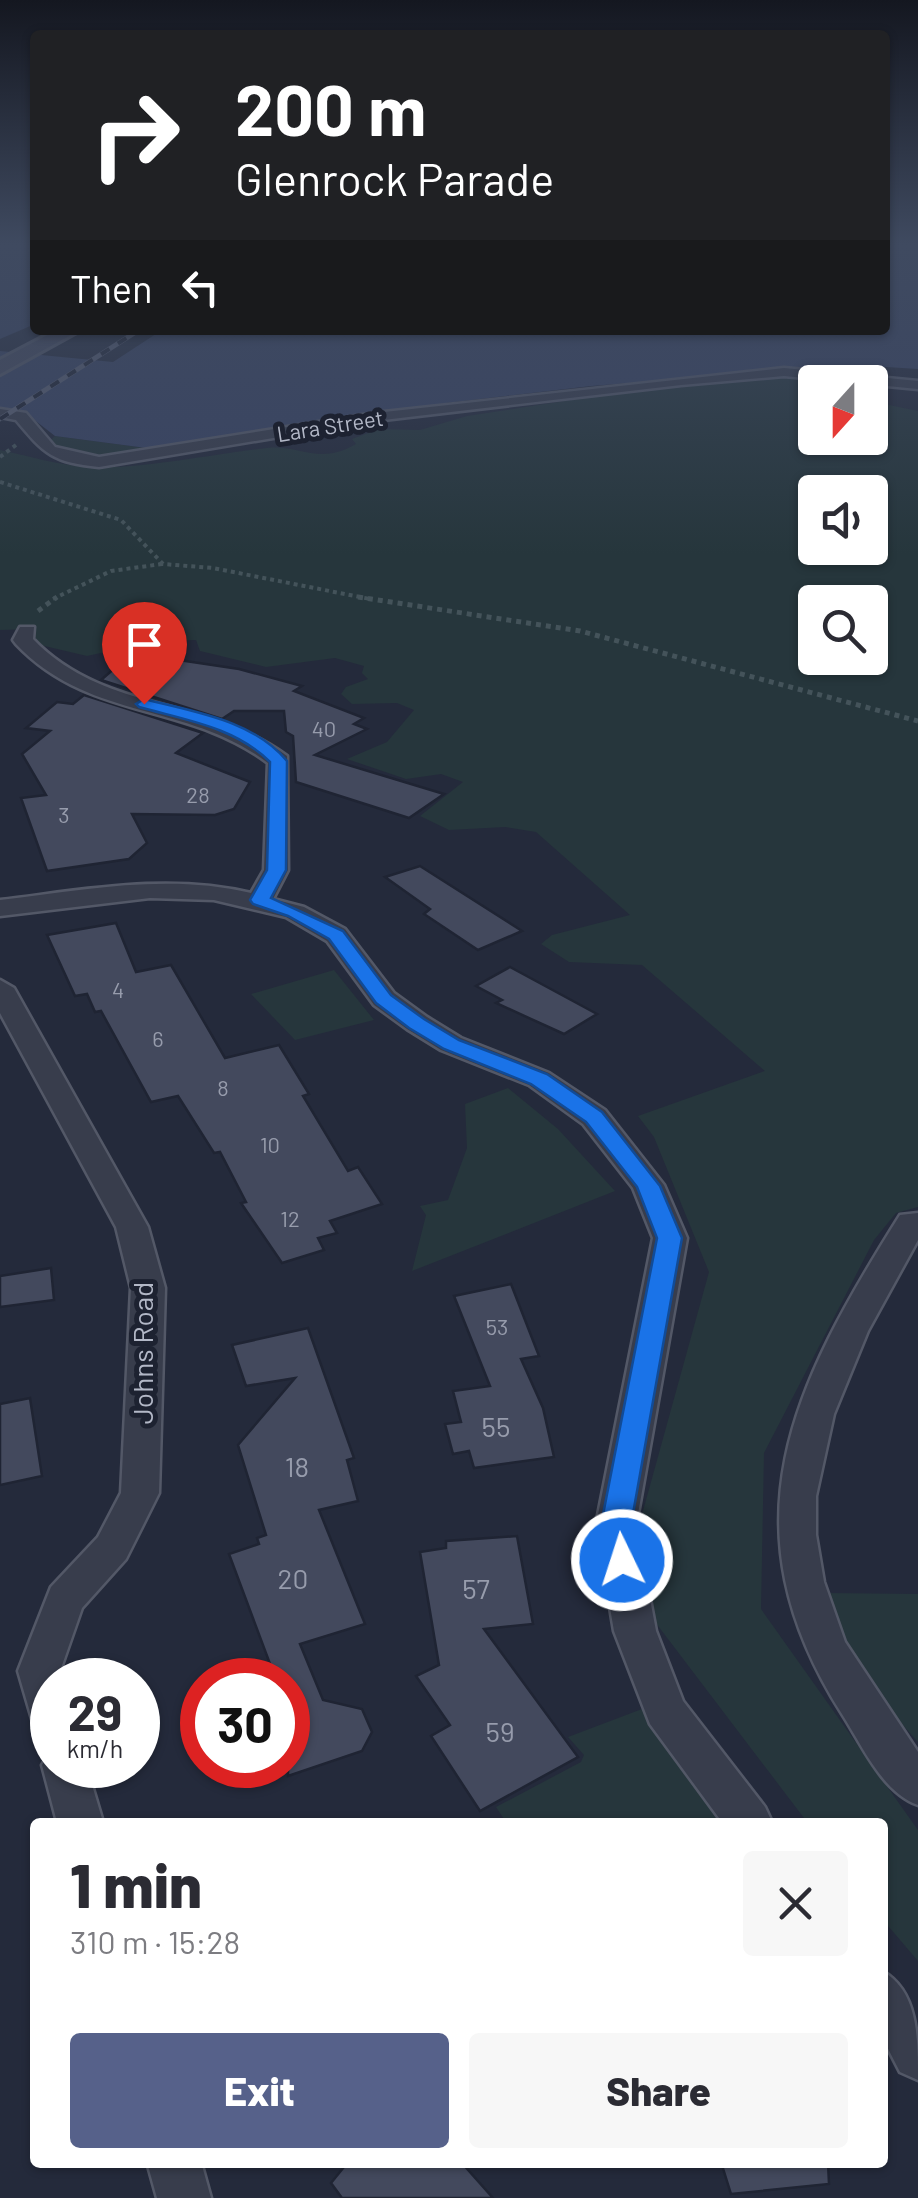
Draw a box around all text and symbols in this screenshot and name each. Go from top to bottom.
text: 200 m [235,66,426,150]
icon: right [70,70,200,200]
text: Glenrock Parade [235,151,554,205]
icon: left [173,260,228,315]
text: Then [70,265,153,311]
north arrow [798,365,888,455]
map controls [798,365,888,675]
street label: Lara Street [275,404,385,446]
button: sound [798,475,888,565]
button: search [798,585,888,675]
pin [102,602,187,705]
icon: arrive [117,617,172,672]
house number: 40 [312,715,336,741]
house number: 28 [186,781,210,807]
house number: 3 [58,801,70,827]
house number: 4 [112,976,124,1002]
house number: 6 [152,1025,164,1051]
house number: 8 [217,1074,229,1100]
house number: 10 [260,1131,280,1157]
house number: 12 [280,1205,300,1231]
street label: Johns Road [125,1282,159,1424]
house number: 53 [486,1313,508,1339]
house number: 55 [482,1409,510,1443]
house number: 18 [285,1449,309,1483]
position arrow [570,1508,674,1612]
house number: 20 [278,1561,308,1595]
house number: 57 [462,1571,490,1605]
speed limit sign: 30 [180,1658,310,1788]
text: 29 [68,1681,122,1741]
house number: 59 [486,1714,514,1748]
text: km/h [67,1733,123,1763]
text: 1 min [70,1848,202,1920]
button: close [743,1851,848,1956]
text: 310 m · 15:28 [70,1922,240,1960]
button: Exit [70,2033,449,2148]
button: Share [469,2033,848,2148]

